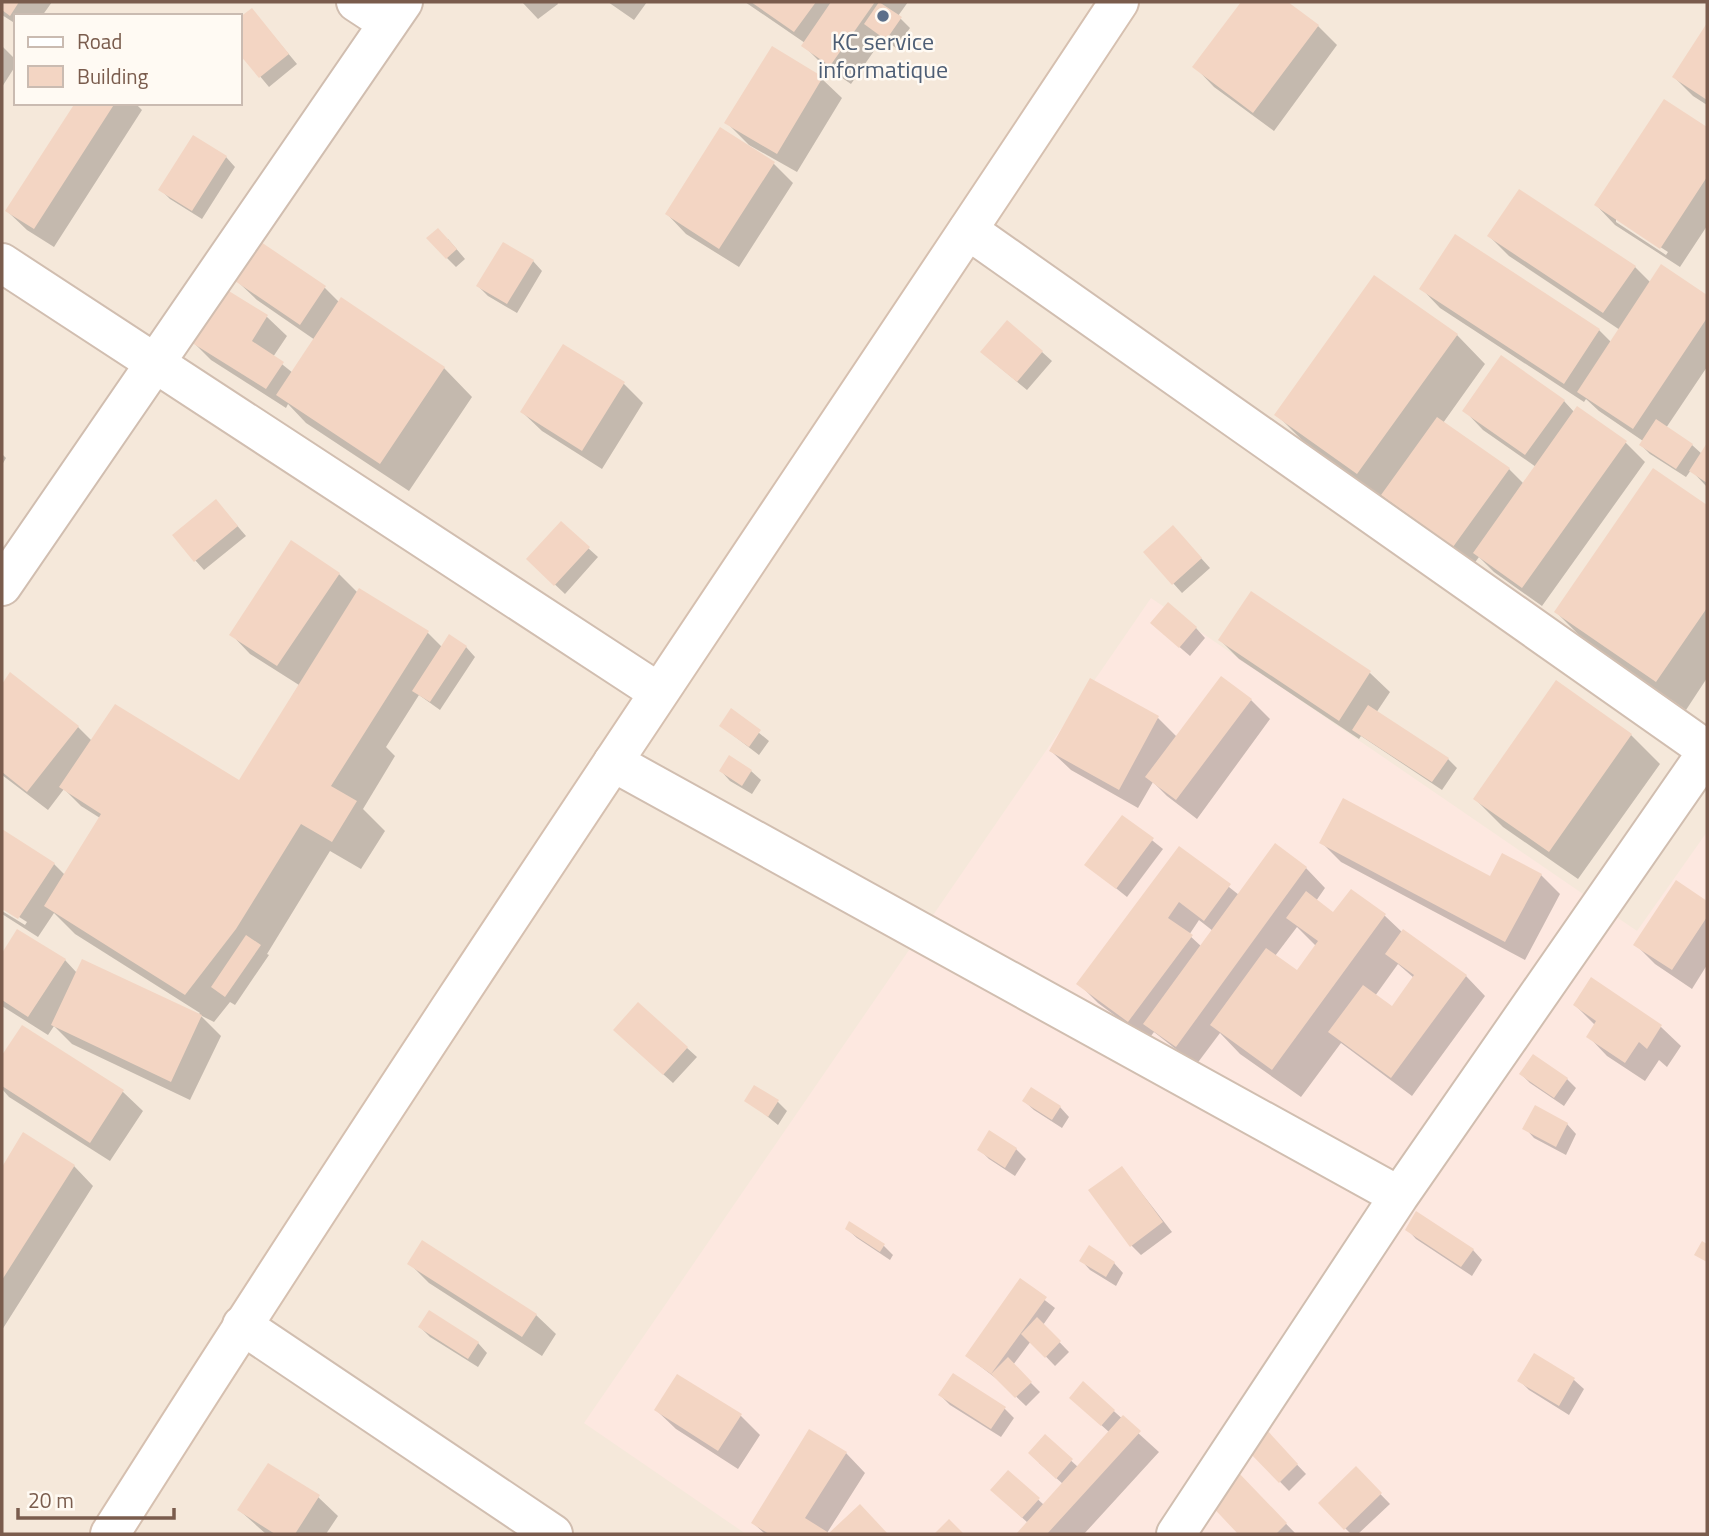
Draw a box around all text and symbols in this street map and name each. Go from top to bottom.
marker: KC service informatique [875,8,891,24]
legend [14,14,242,105]
place label: KC service informatique [818,23,948,87]
text: Road [77,25,122,57]
text: Building [77,60,149,92]
scale bar [18,1476,173,1520]
text: 20 m [28,1484,74,1516]

